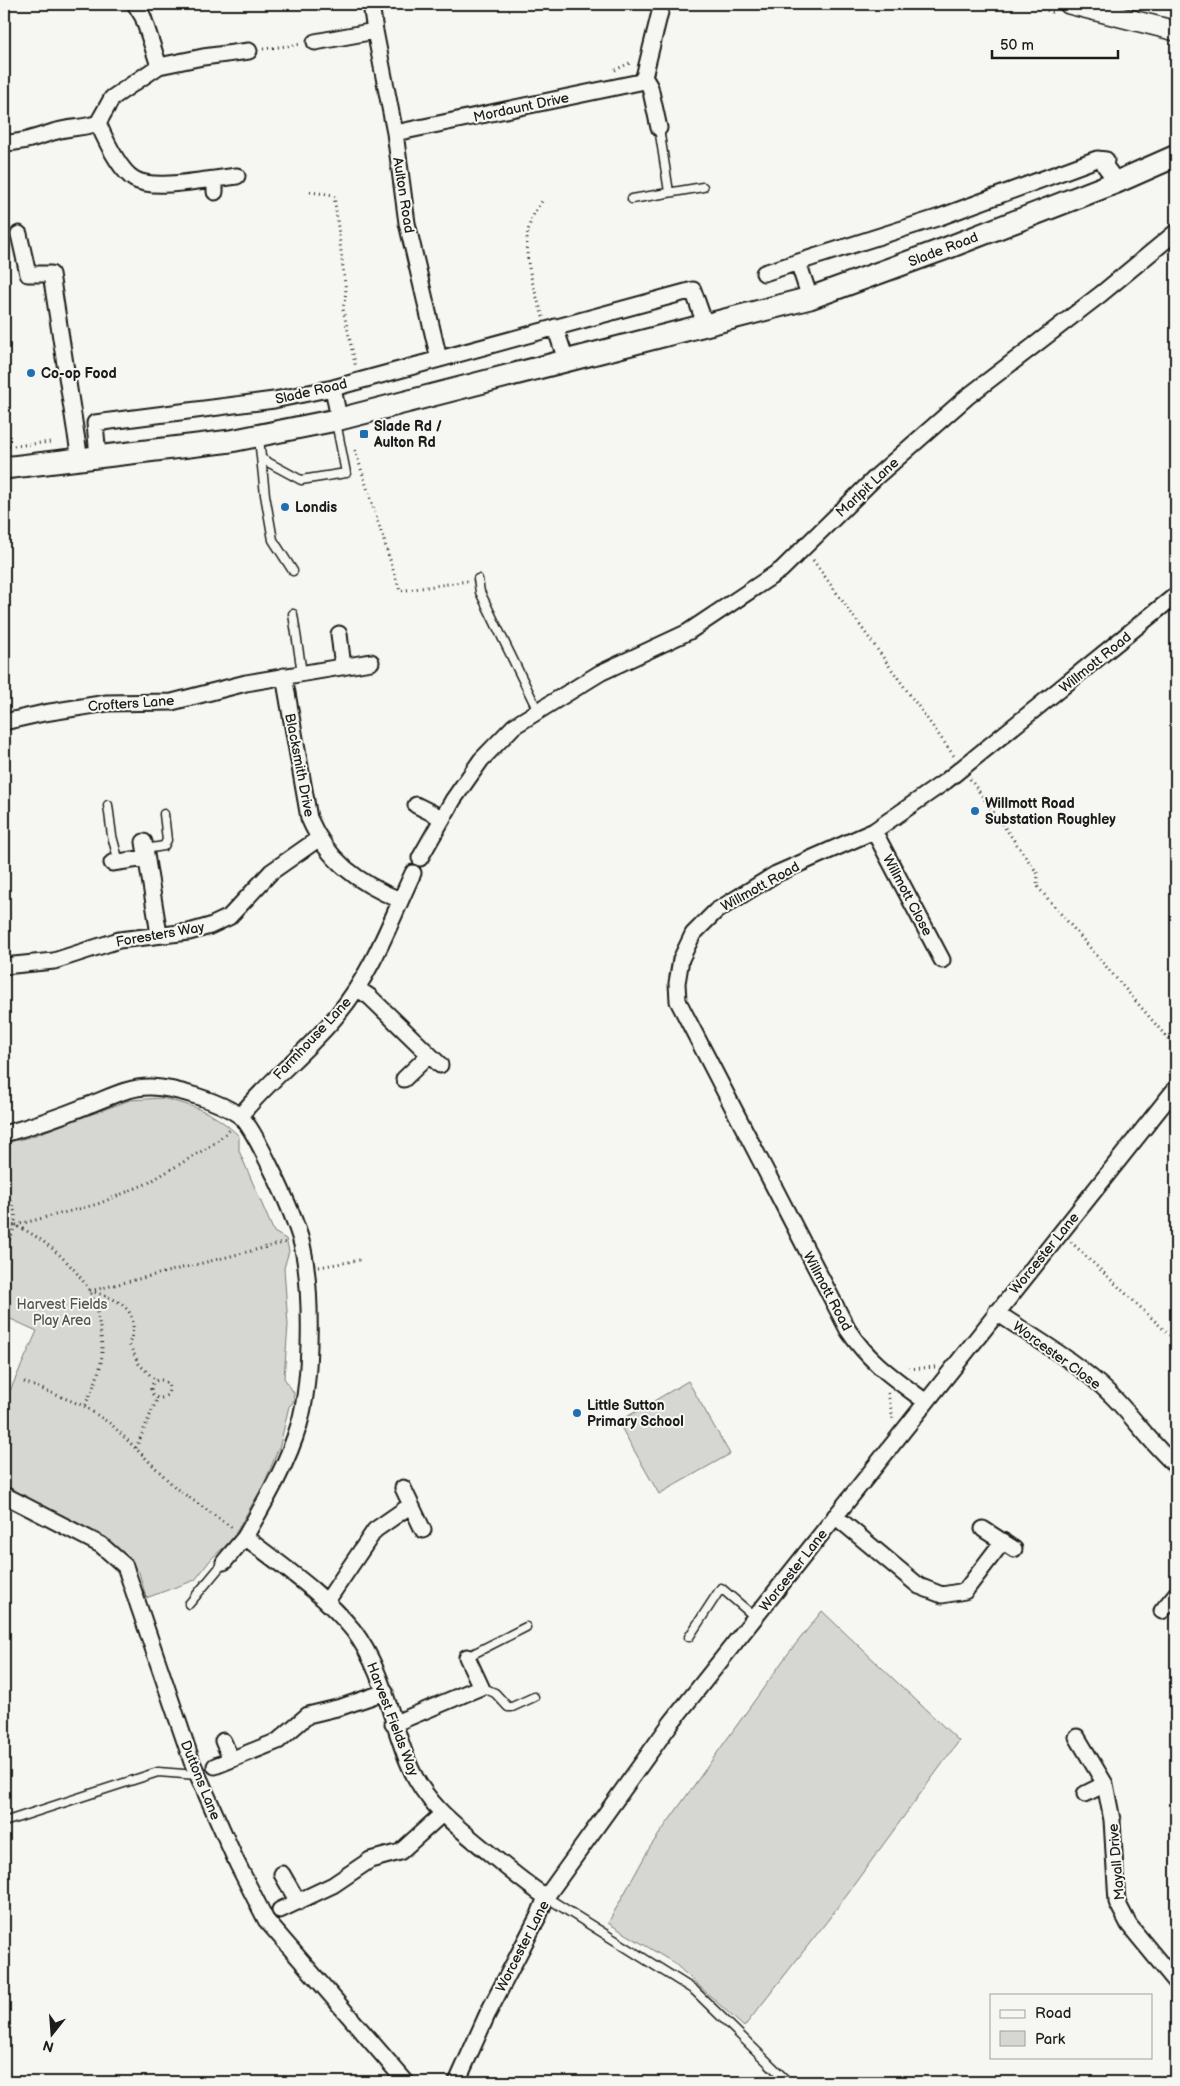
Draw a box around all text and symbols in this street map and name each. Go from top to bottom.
scale bar [992,28,1119,60]
text: 50 m [1000,36,1034,55]
street label: Mordaunt Drive [472,89,571,126]
street label: Aulton Road [389,156,418,234]
street label: Slade Road [906,228,980,271]
place label: Co-op Food [41,365,117,382]
marker: Co-op Food [25,367,37,379]
street label: Slade Road [273,375,349,408]
place label: Slade Rd / Aulton Rd [373,418,442,451]
marker: Slade Rd / Aulton Rd [358,428,370,440]
street label: Marlpit Lane [833,454,902,521]
place label: Londis [295,499,337,516]
marker: Londis [279,501,291,513]
street label: Willmott Road [1056,628,1135,696]
street label: Crofters Lane [87,692,175,715]
street label: Blacksmith Drive [281,712,318,818]
place label: Willmott Road Substation Roughley [985,795,1116,828]
marker: Willmott Road Substation Roughley [969,805,981,817]
street label: Willmott Close [879,852,936,939]
street label: Willmott Road [718,858,803,915]
street label: Foresters Way [115,918,206,951]
street label: Farmhouse Lane [270,994,355,1083]
street label: Worcester Lane [1006,1209,1083,1298]
street label: Willmott Road [800,1249,856,1334]
park label: Harvest Fields Play Area [17,1296,108,1329]
street label: Worcester Close [1009,1318,1104,1393]
place label: Little Sutton Primary School [587,1397,684,1430]
marker: Little Sutton Primary School [571,1407,583,1419]
street label: Worcester Lane [756,1526,831,1615]
street label: Harvest Fields Way [363,1660,422,1779]
street label: Duttons Lane [177,1738,224,1823]
street label: Mayall Drive [1105,1823,1128,1901]
street label: Worcester Lane [492,1898,553,1995]
legend [990,1994,1152,2058]
text: Road [1035,2004,1071,2023]
north arrow [28,2008,78,2058]
text: Park [1035,2030,1066,2049]
text: N [41,2036,56,2056]

